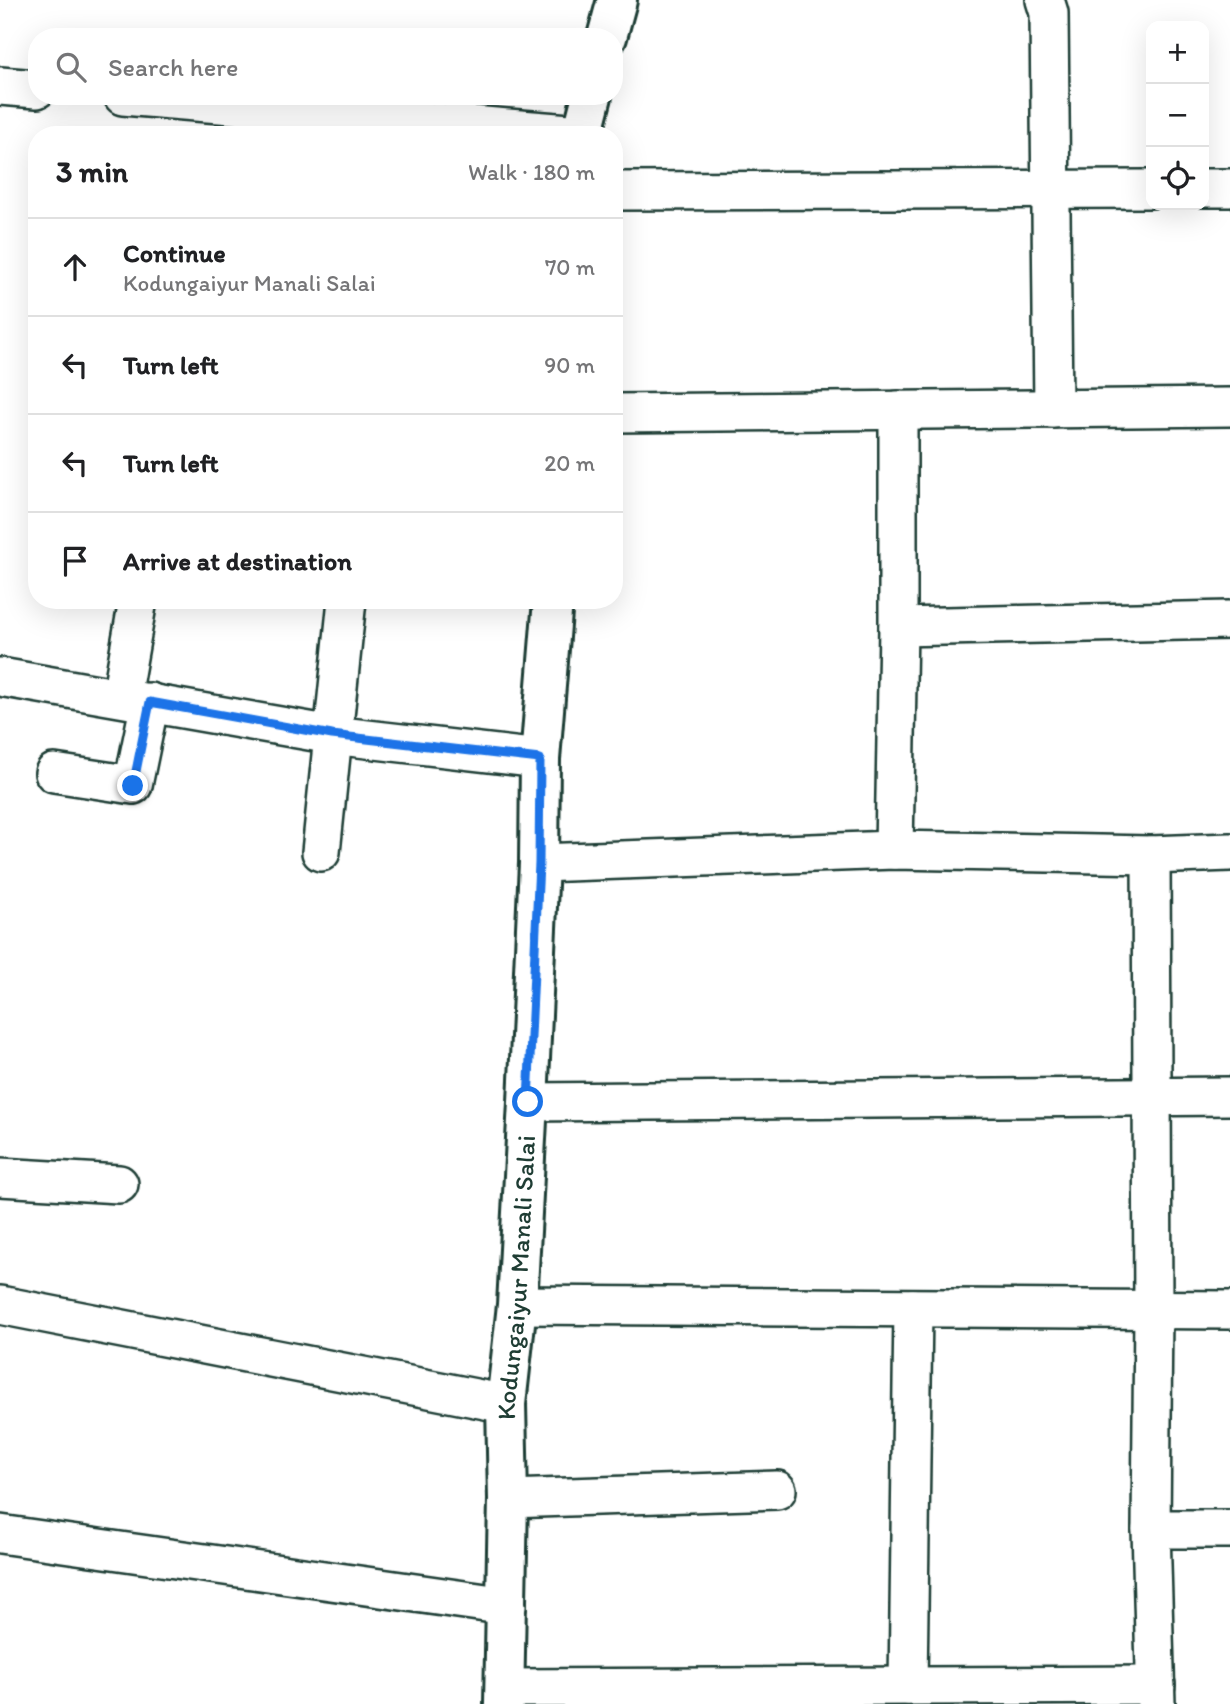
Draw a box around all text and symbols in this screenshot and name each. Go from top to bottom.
map controls [1146,21,1209,210]
button: + [1146,21,1209,84]
search box [28,28,623,105]
icon: search [52,48,90,86]
text: Search here [108,51,238,83]
button: − [1146,84,1209,147]
button: locate [1146,147,1209,210]
text: 3 min [56,153,128,190]
text: Walk · 180 m [468,158,595,186]
text: Continue [123,237,226,269]
icon: ahead [56,248,94,286]
text: 70 m [545,253,595,281]
text: Kodungaiyur Manali Salai [123,269,376,297]
icon: left [56,346,94,384]
text: Turn left [123,349,219,381]
text: 90 m [544,351,595,379]
icon: left [56,444,94,482]
text: Turn left [123,447,219,479]
text: 20 m [544,449,595,477]
icon: arrive [56,542,94,580]
text: Arrive at destination [123,545,352,577]
route end [117,770,148,801]
route start [512,1086,543,1117]
street label: Kodungaiyur Manali Salai [490,1134,542,1420]

